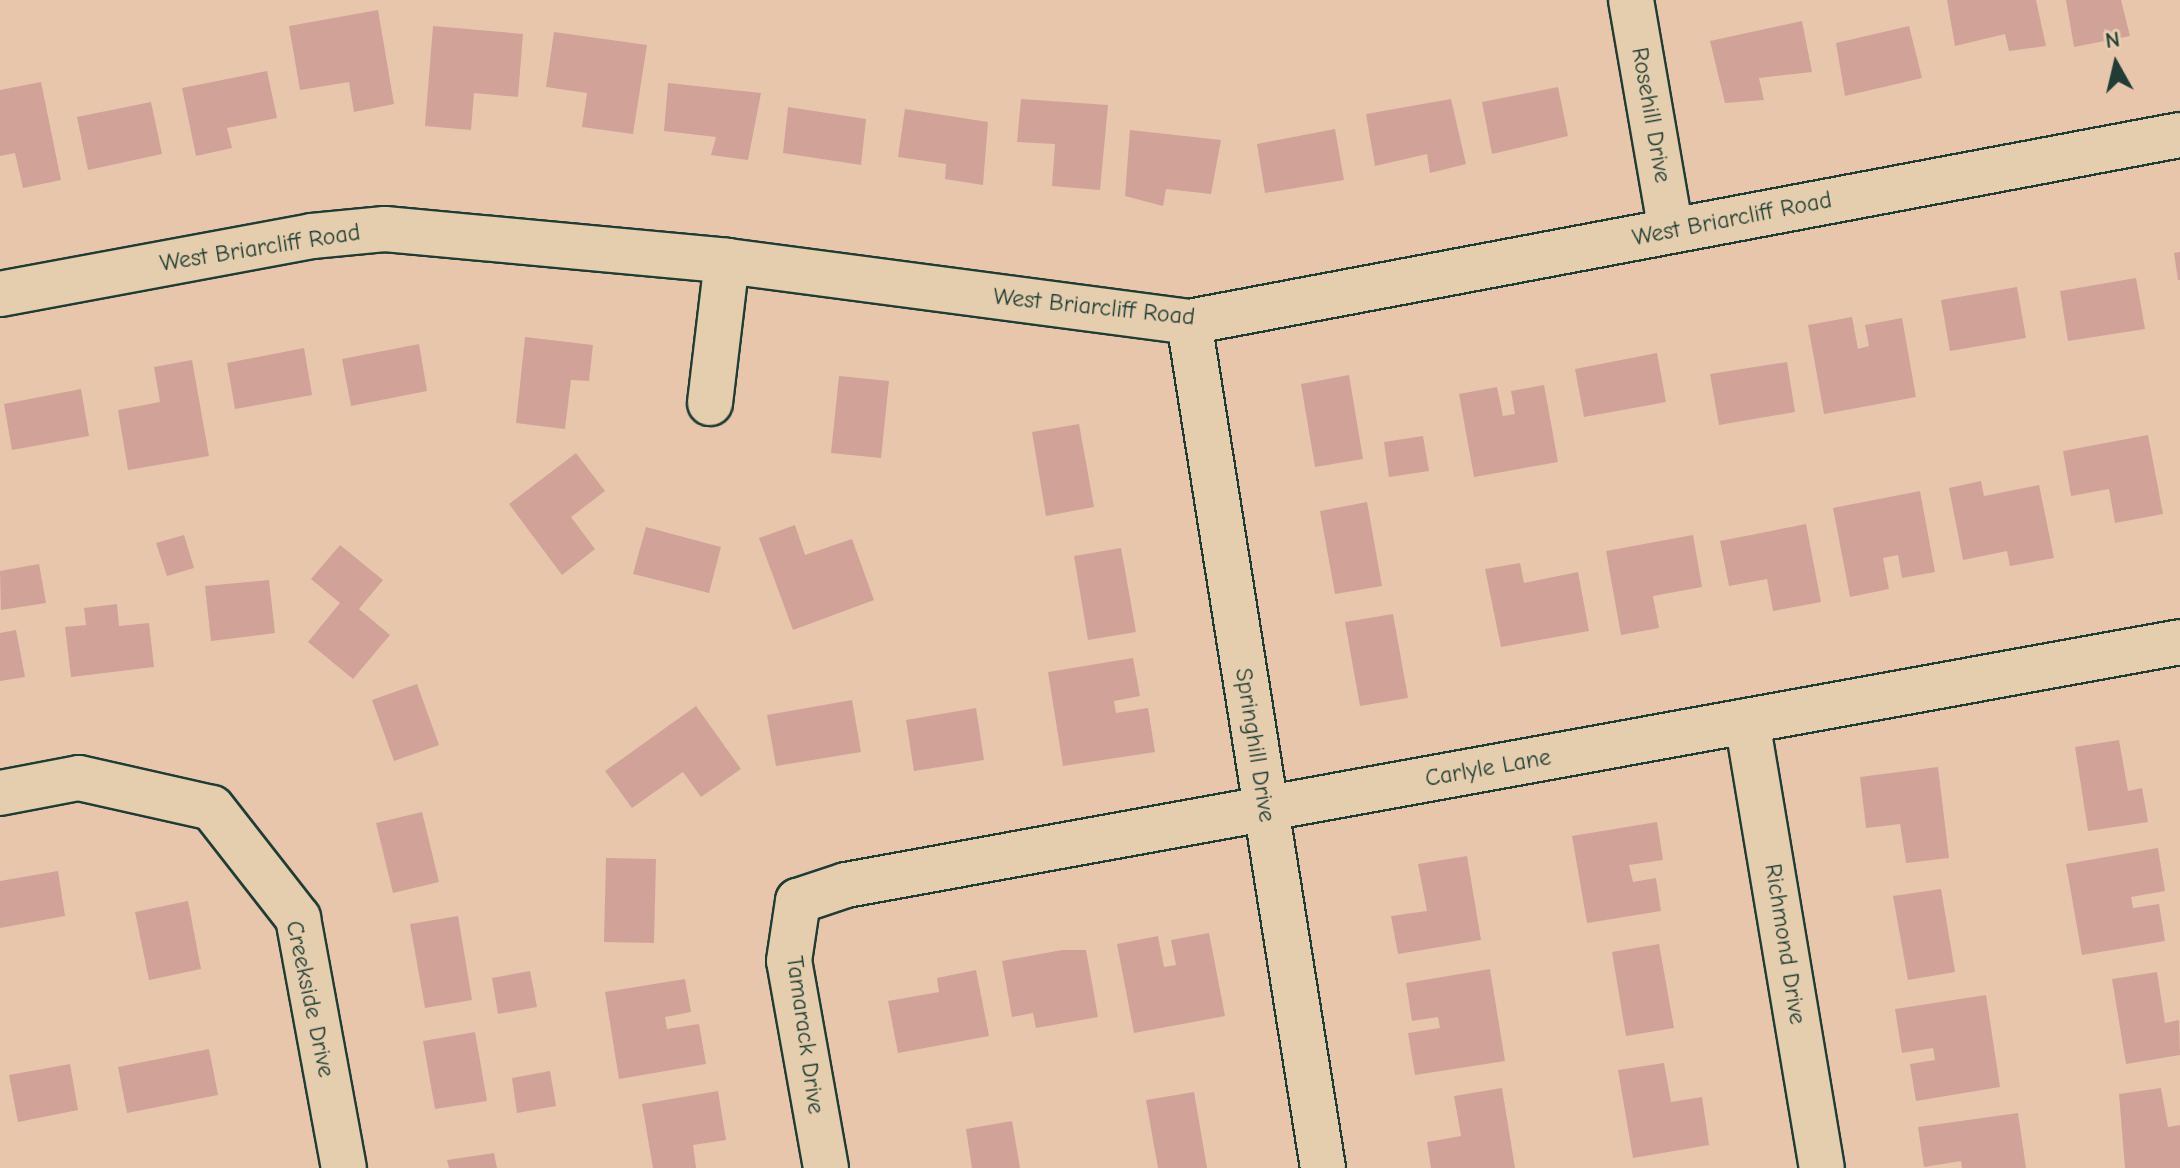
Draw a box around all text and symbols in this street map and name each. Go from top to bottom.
north arrow [2076,24,2156,104]
text: N [2104,26,2122,54]
street label: Rosehill Drive [1625,45,1677,185]
street label: West Briarcliff Road [1630,186,1834,252]
street label: West Briarcliff Road [158,218,362,278]
street label: West Briarcliff Road [992,282,1196,332]
street label: Springhill Drive [1229,666,1281,824]
street label: Carlyle Lane [1423,743,1553,793]
street label: Richmond Drive [1758,862,1812,1026]
street label: Creekside Drive [279,918,341,1080]
street label: Tamarack Drive [780,954,830,1116]

